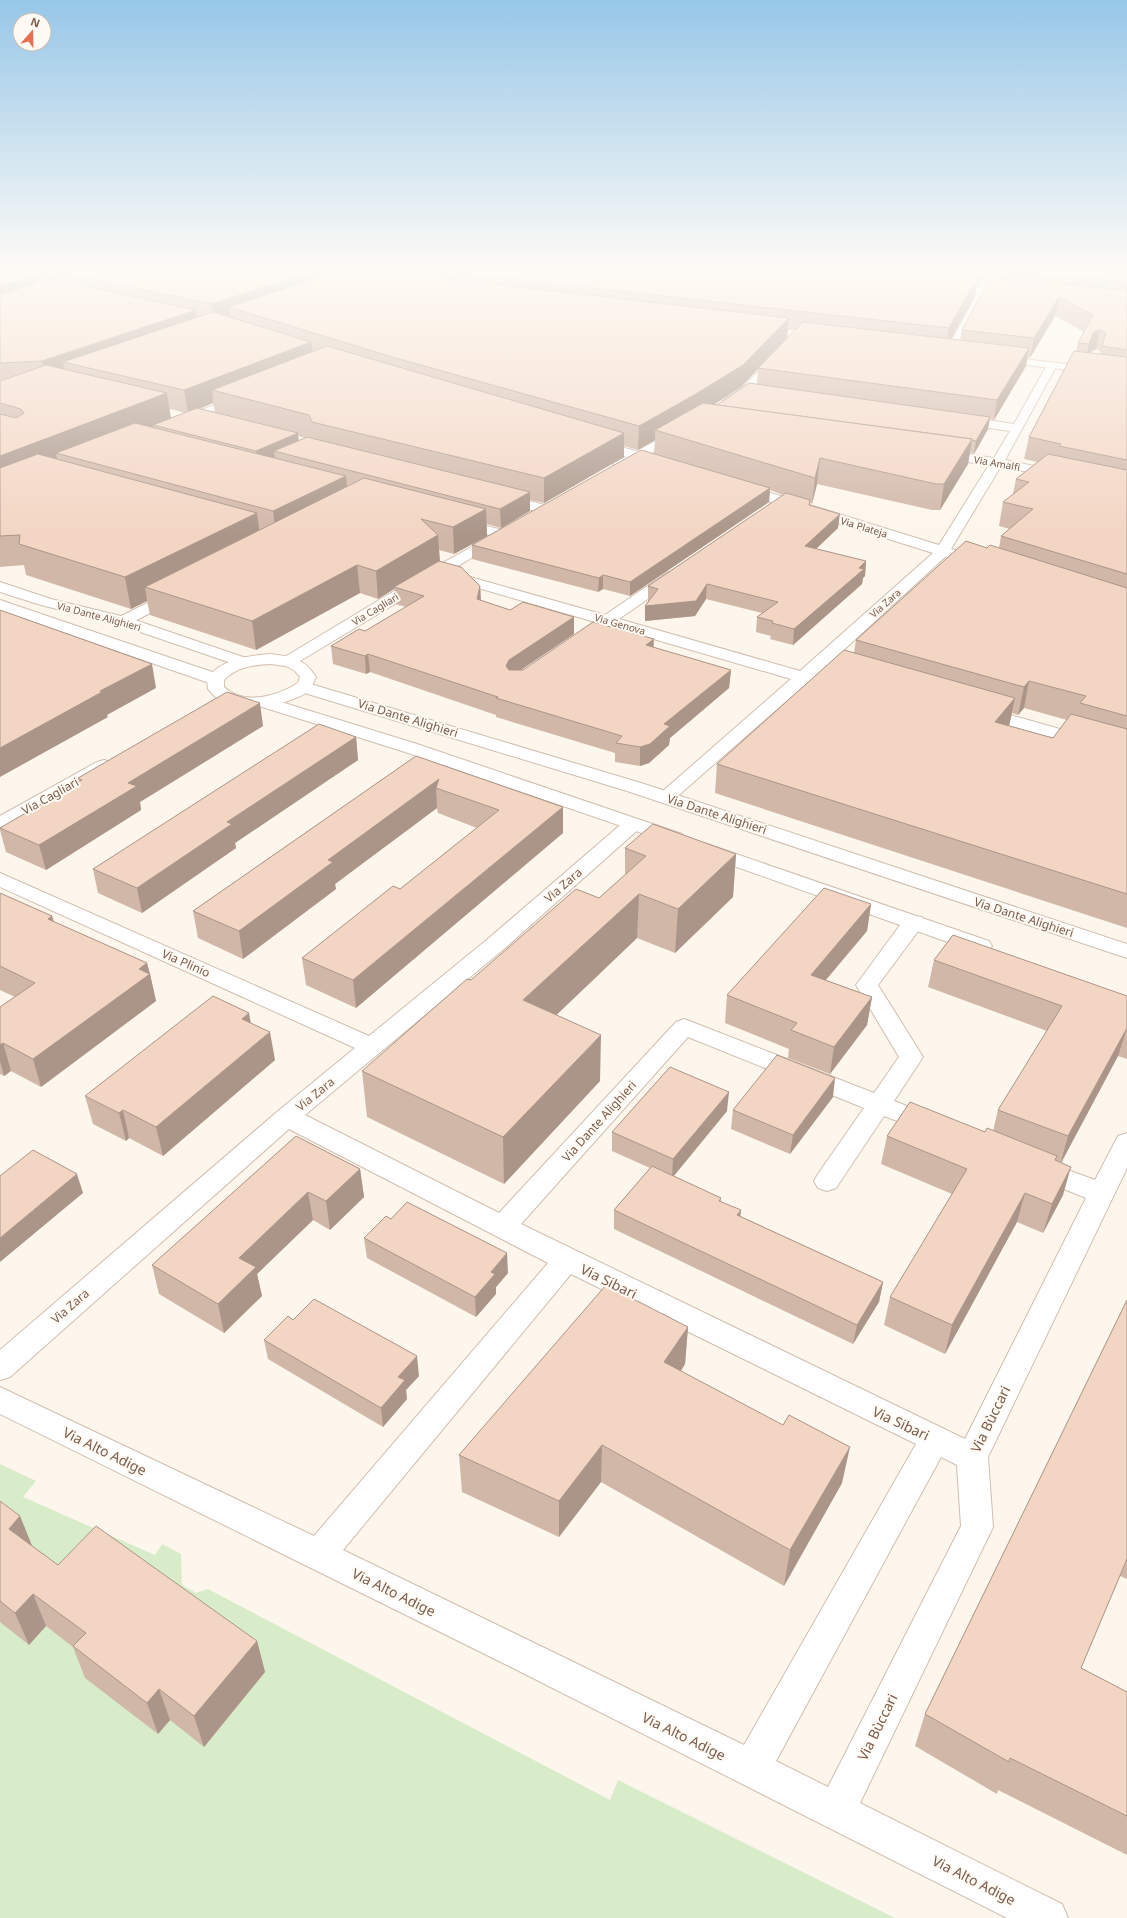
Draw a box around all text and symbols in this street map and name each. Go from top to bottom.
north arrow [12,12,52,52]
text: N [29,14,42,31]
street label: Via Amalfi [973,452,1021,474]
street label: Via Plateja [839,513,889,541]
street label: Via Zara [866,585,904,621]
street label: Via Cagliari [349,590,401,628]
street label: Via Dante Alighieri [55,598,143,634]
street label: Via Genova [593,610,647,638]
street label: Via Dante Alighieri [356,695,460,741]
street label: Via Cagliari [18,773,82,819]
street label: Via Dante Alighieri [665,790,769,838]
street label: Via Zara [540,864,586,906]
street label: Via Dante Alighieri [972,893,1076,941]
street label: Via Plinio [159,945,213,981]
street label: Via Zara [292,1073,338,1115]
street label: Via Dante Alighieri [558,1077,640,1165]
street label: Via Sibari [578,1259,640,1303]
street label: Via Zara [47,1285,93,1327]
street label: Via Bùccari [966,1382,1014,1456]
street label: Via Sibari [869,1402,933,1444]
street label: Via Alto Adige [60,1423,150,1480]
street label: Via Alto Adige [349,1564,439,1621]
street label: Via Bùccari [853,1690,901,1764]
street label: Via Alto Adige [639,1708,729,1765]
street label: Via Alto Adige [929,1851,1019,1909]

